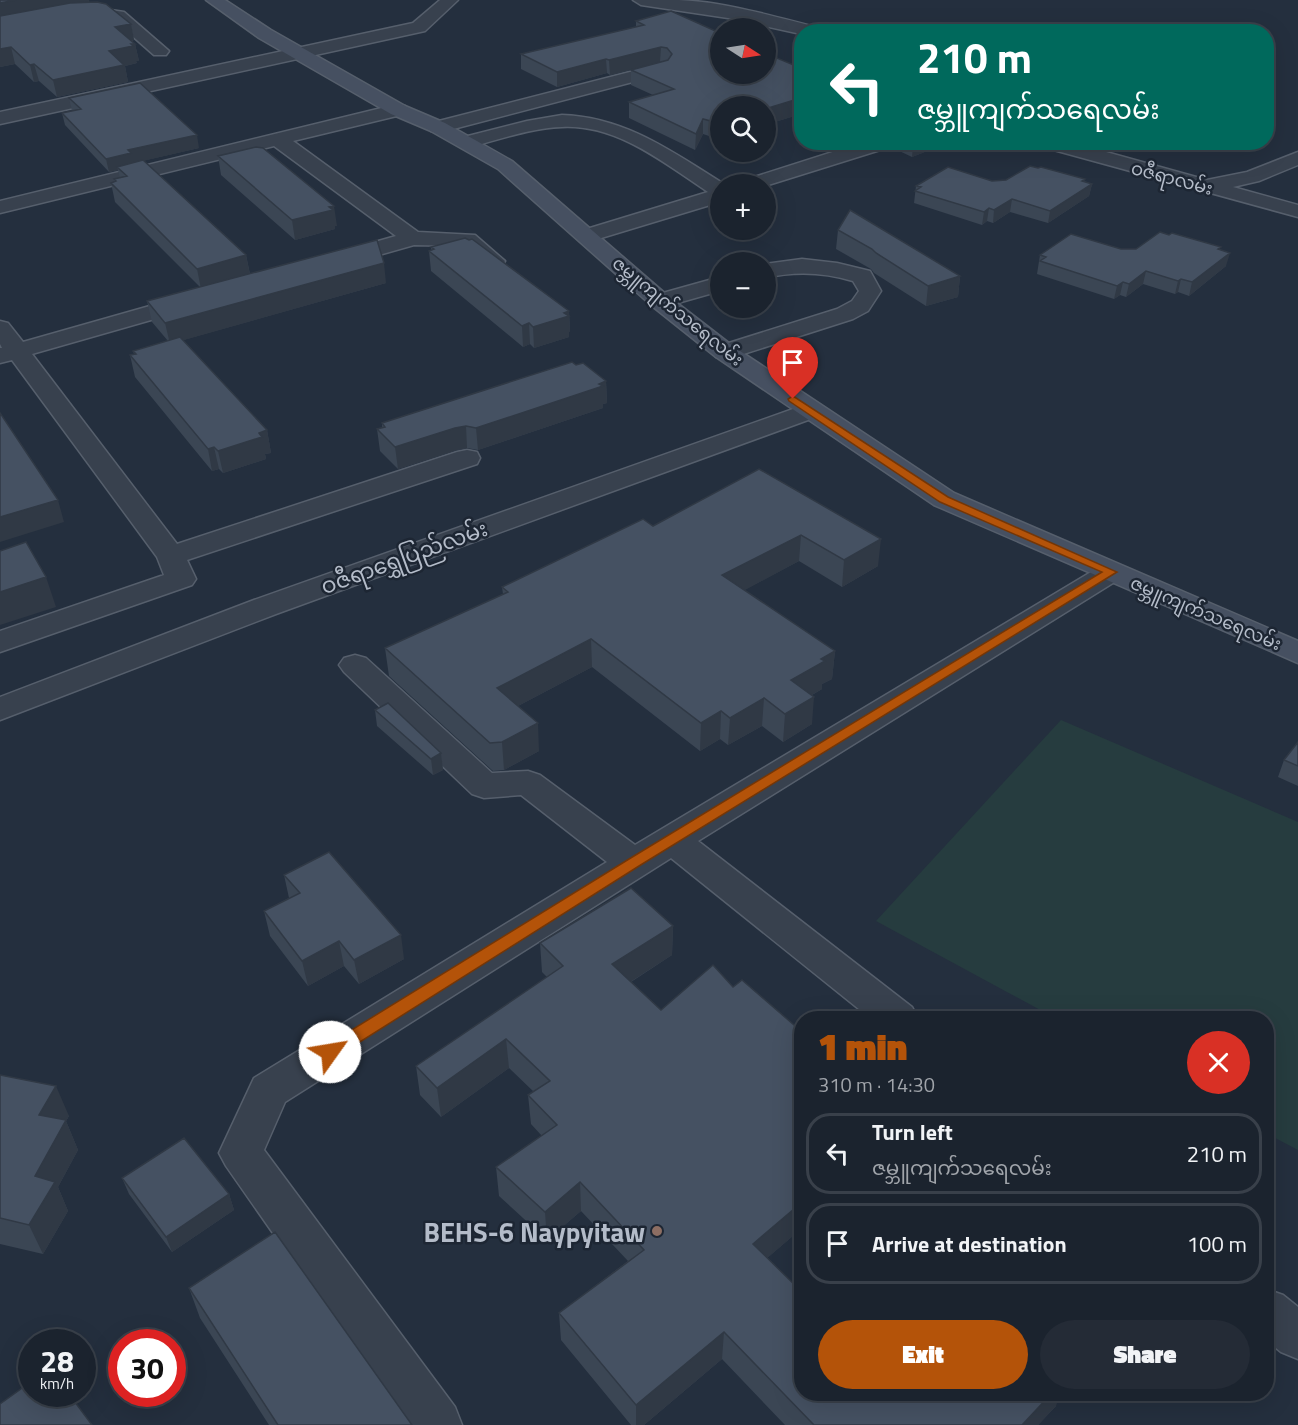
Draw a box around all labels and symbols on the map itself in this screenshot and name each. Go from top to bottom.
north arrow [710,18,776,84]
street label: ဝဇီရာလမ်း [1128,154,1216,204]
street label: ဇမ္ဘူကျက်သရေလမ်း [605,250,749,374]
pin [767,337,818,399]
street label: ဝဇီရာရွှေပြည်လမ်း [316,511,493,604]
street label: ဇမ္ဘူကျက်သရေလမ်း [1126,569,1286,659]
position arrow [298,1020,362,1084]
place label: BEHS-6 Naypyitaw [423,1211,645,1252]
marker: BEHS-6 Naypyitaw [650,1224,664,1238]
speed limit sign: 30 [108,1329,186,1407]

